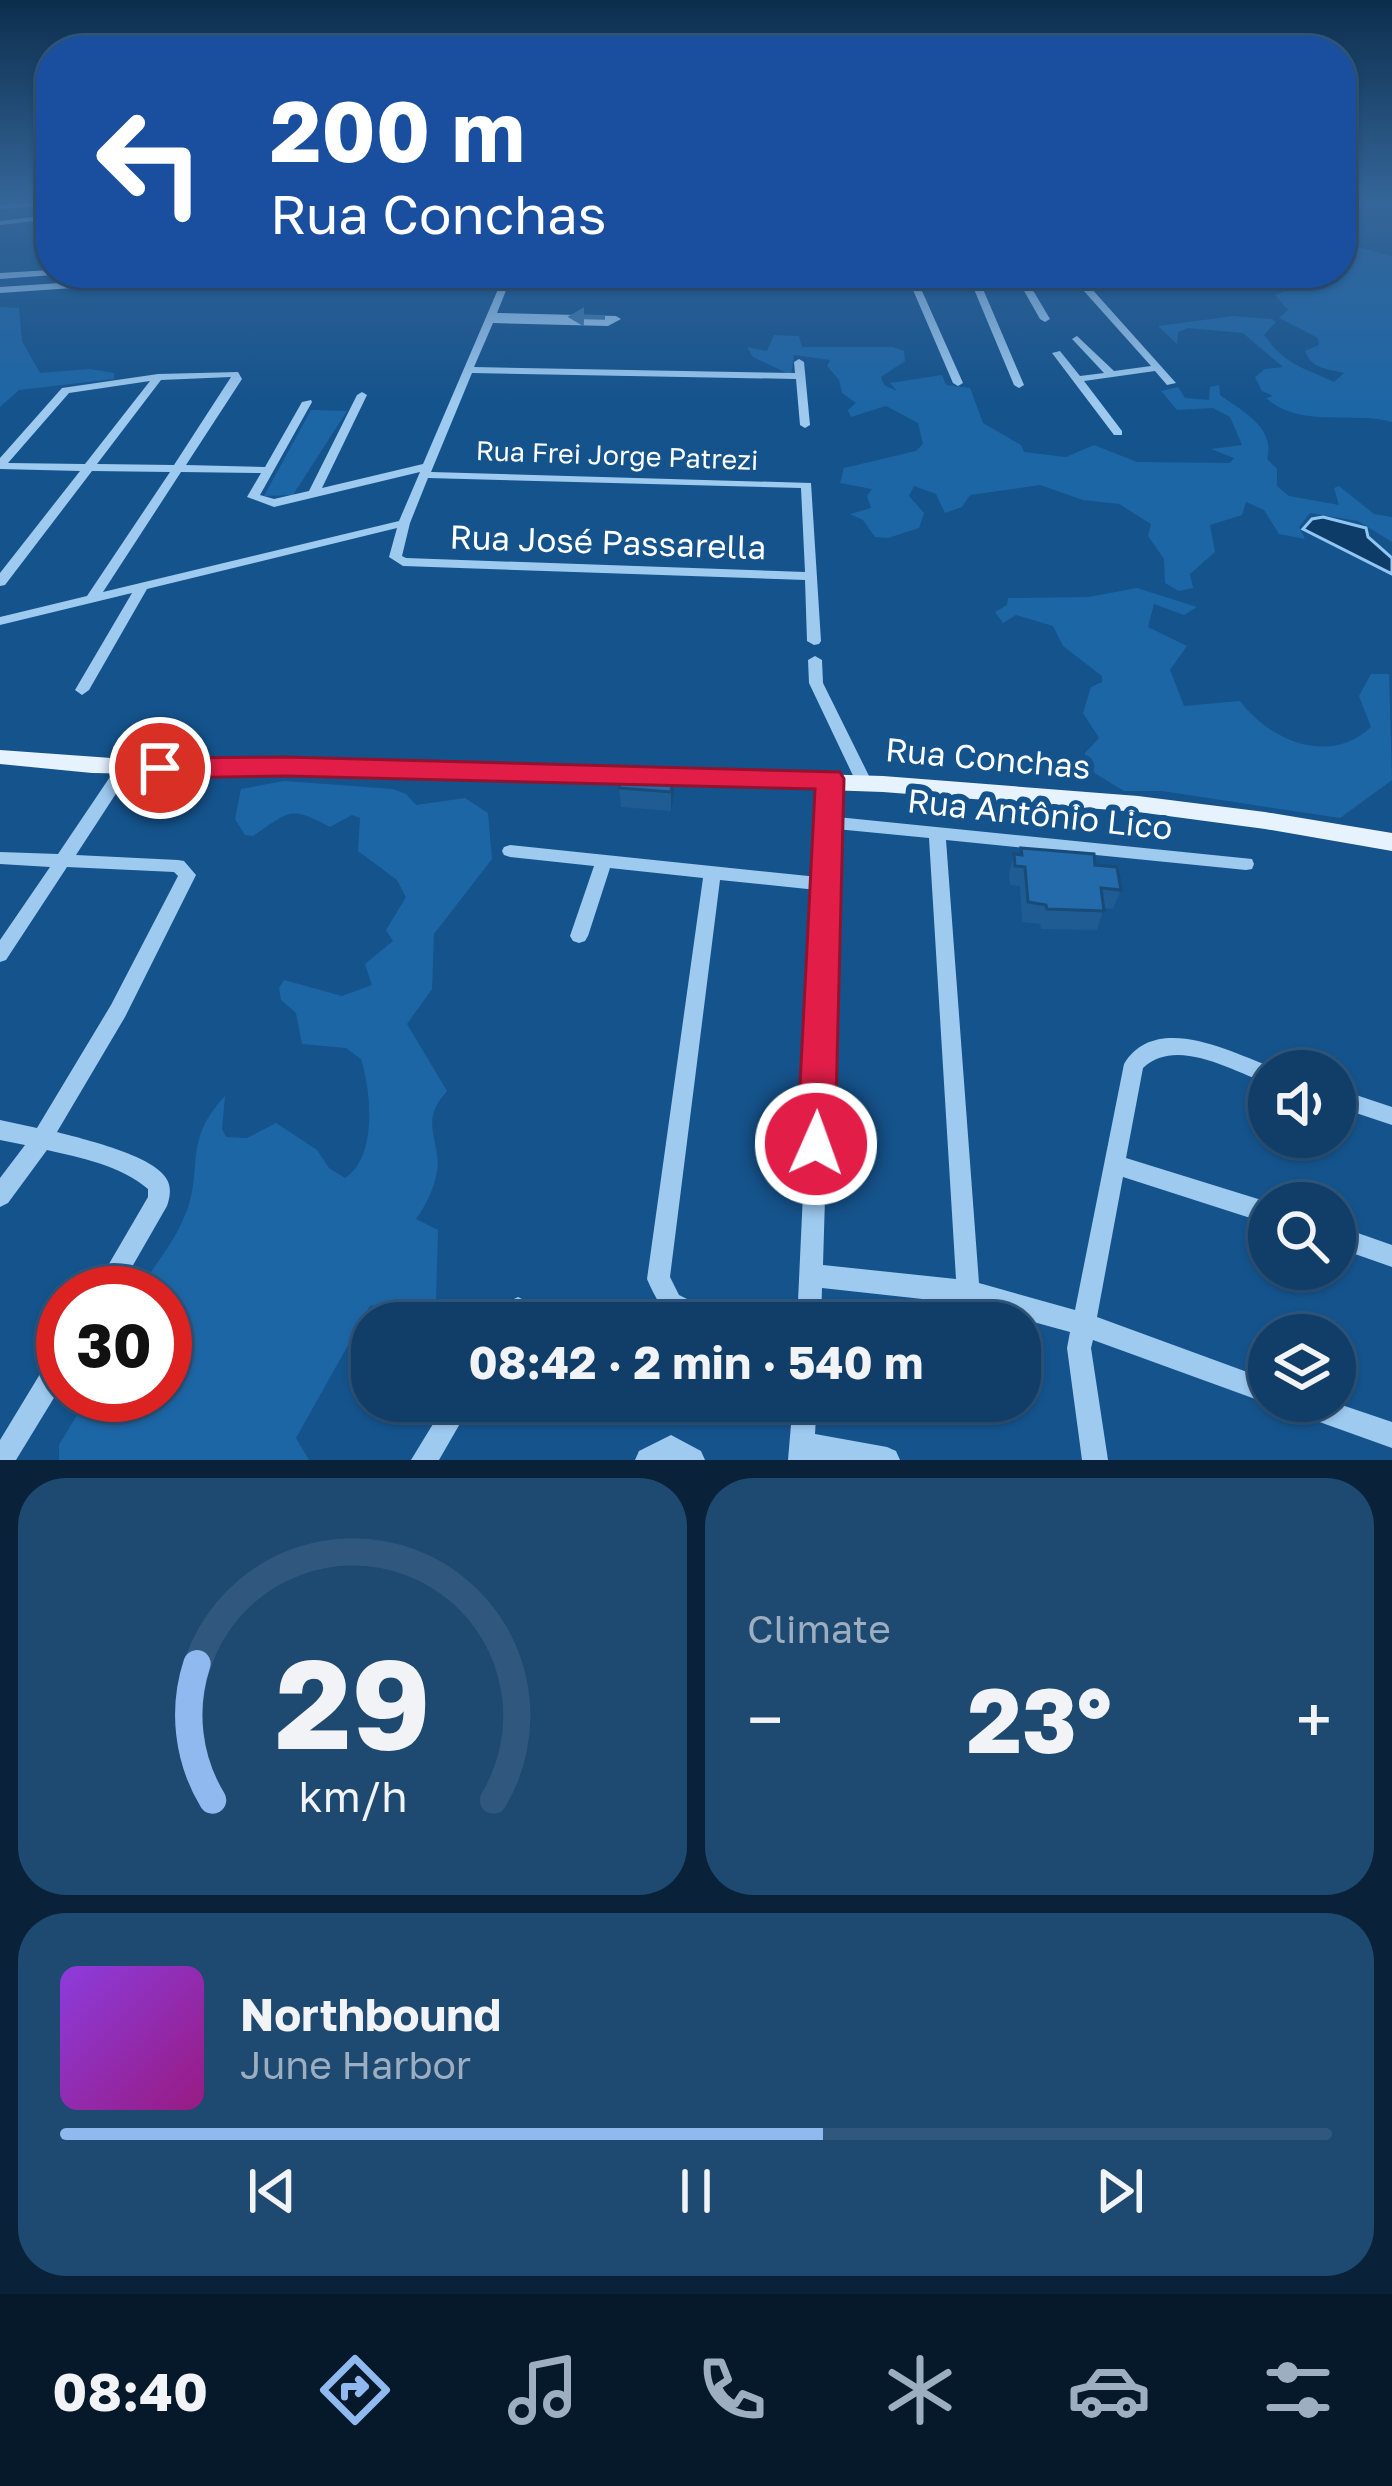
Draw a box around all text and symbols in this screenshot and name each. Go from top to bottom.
text: 200 m [270,80,525,180]
icon: left [72,84,228,240]
text: Rua Conchas [270,181,606,246]
one-way arrow [567,307,605,326]
street label: Rua Frei Jorge Patrezi [475,434,759,476]
street label: Rua José Passarella [449,516,767,567]
pin [109,717,211,819]
street label: Rua Conchas [884,729,1092,786]
icon: arrive [127,735,193,801]
street label: Rua Antônio Lico [906,780,1175,847]
map controls [1248,1050,1356,1422]
button: sound [1248,1050,1356,1158]
position arrow [753,1081,879,1207]
button: search [1248,1182,1356,1290]
speed limit sign: 30 [36,1266,192,1422]
button: layers [1248,1314,1356,1422]
text: 08:42 · 2 min · 540 m [469,1335,923,1389]
text: Climate [747,1605,891,1652]
text: 29 [275,1627,430,1776]
text: 23° [967,1665,1112,1773]
text: − [747,1679,783,1759]
text: + [1296,1679,1332,1759]
text: km/h [298,1769,407,1820]
text: Northbound [240,1987,501,2041]
text: June Harbor [240,2041,471,2088]
icon: previous [239,2158,305,2224]
icon: pause [663,2158,729,2224]
icon: next [1087,2158,1153,2224]
icon: directions [313,2348,397,2432]
icon: music [501,2348,585,2432]
icon: phone [690,2348,774,2432]
icon: climate [878,2348,962,2432]
icon: car [1067,2348,1151,2432]
icon: filters [1256,2348,1340,2432]
text: 08:40 [52,2358,208,2423]

